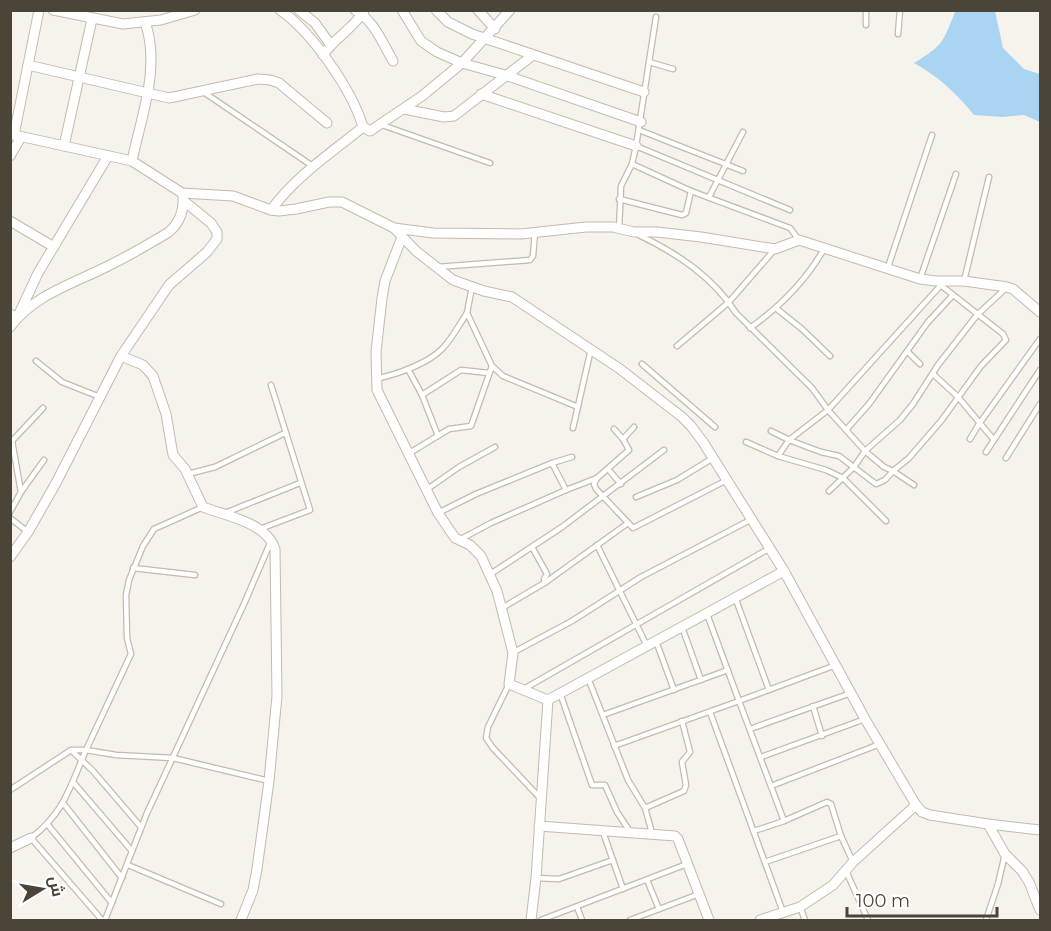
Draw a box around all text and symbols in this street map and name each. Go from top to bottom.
north arrow [12,859,72,919]
text: ش [45,874,68,898]
scale bar [847,880,997,918]
text: 100 m [856,890,910,912]

